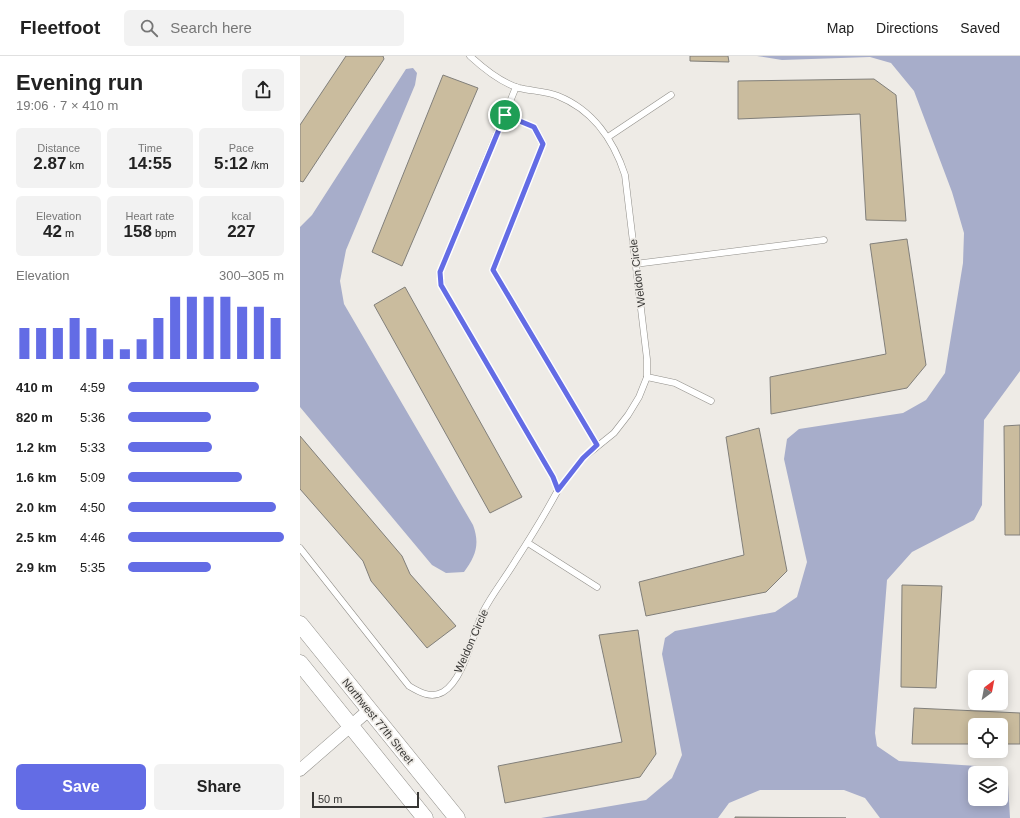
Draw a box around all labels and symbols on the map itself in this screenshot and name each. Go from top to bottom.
pin [488,98,522,132]
street label: Weldon Circle [627,238,647,308]
street label: Weldon Circle [452,607,490,675]
north arrow [968,670,1008,710]
street label: Northwest 77th Street [340,676,416,766]
scale bar [312,790,419,809]

